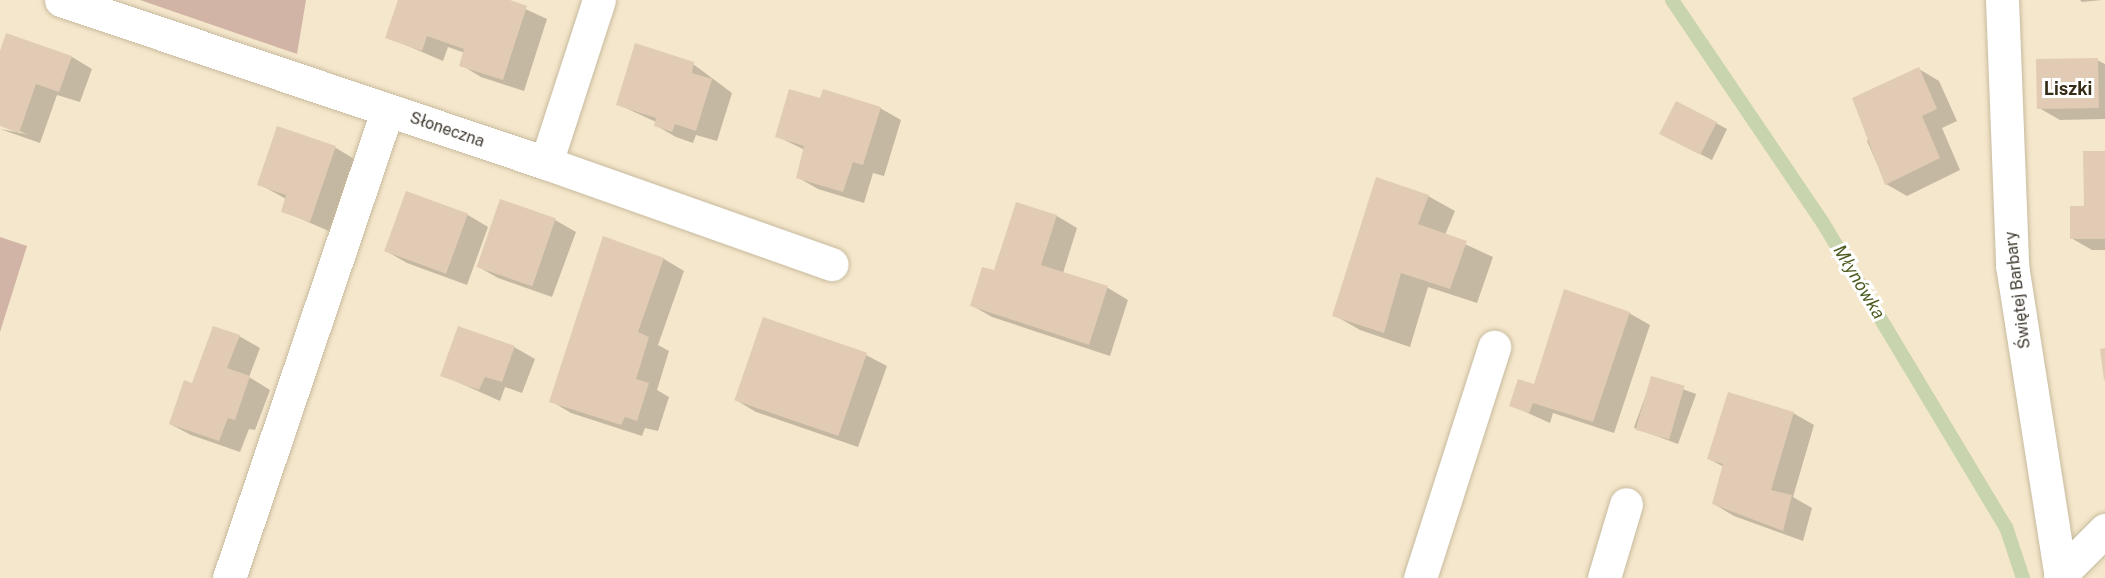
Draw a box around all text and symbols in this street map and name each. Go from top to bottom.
district label: Liszki [2044,78,2092,100]
street label: Słoneczna [407,108,487,152]
street label: Świętej Barbary [2001,230,2035,350]
water label: Młynówka [1828,241,1890,323]

